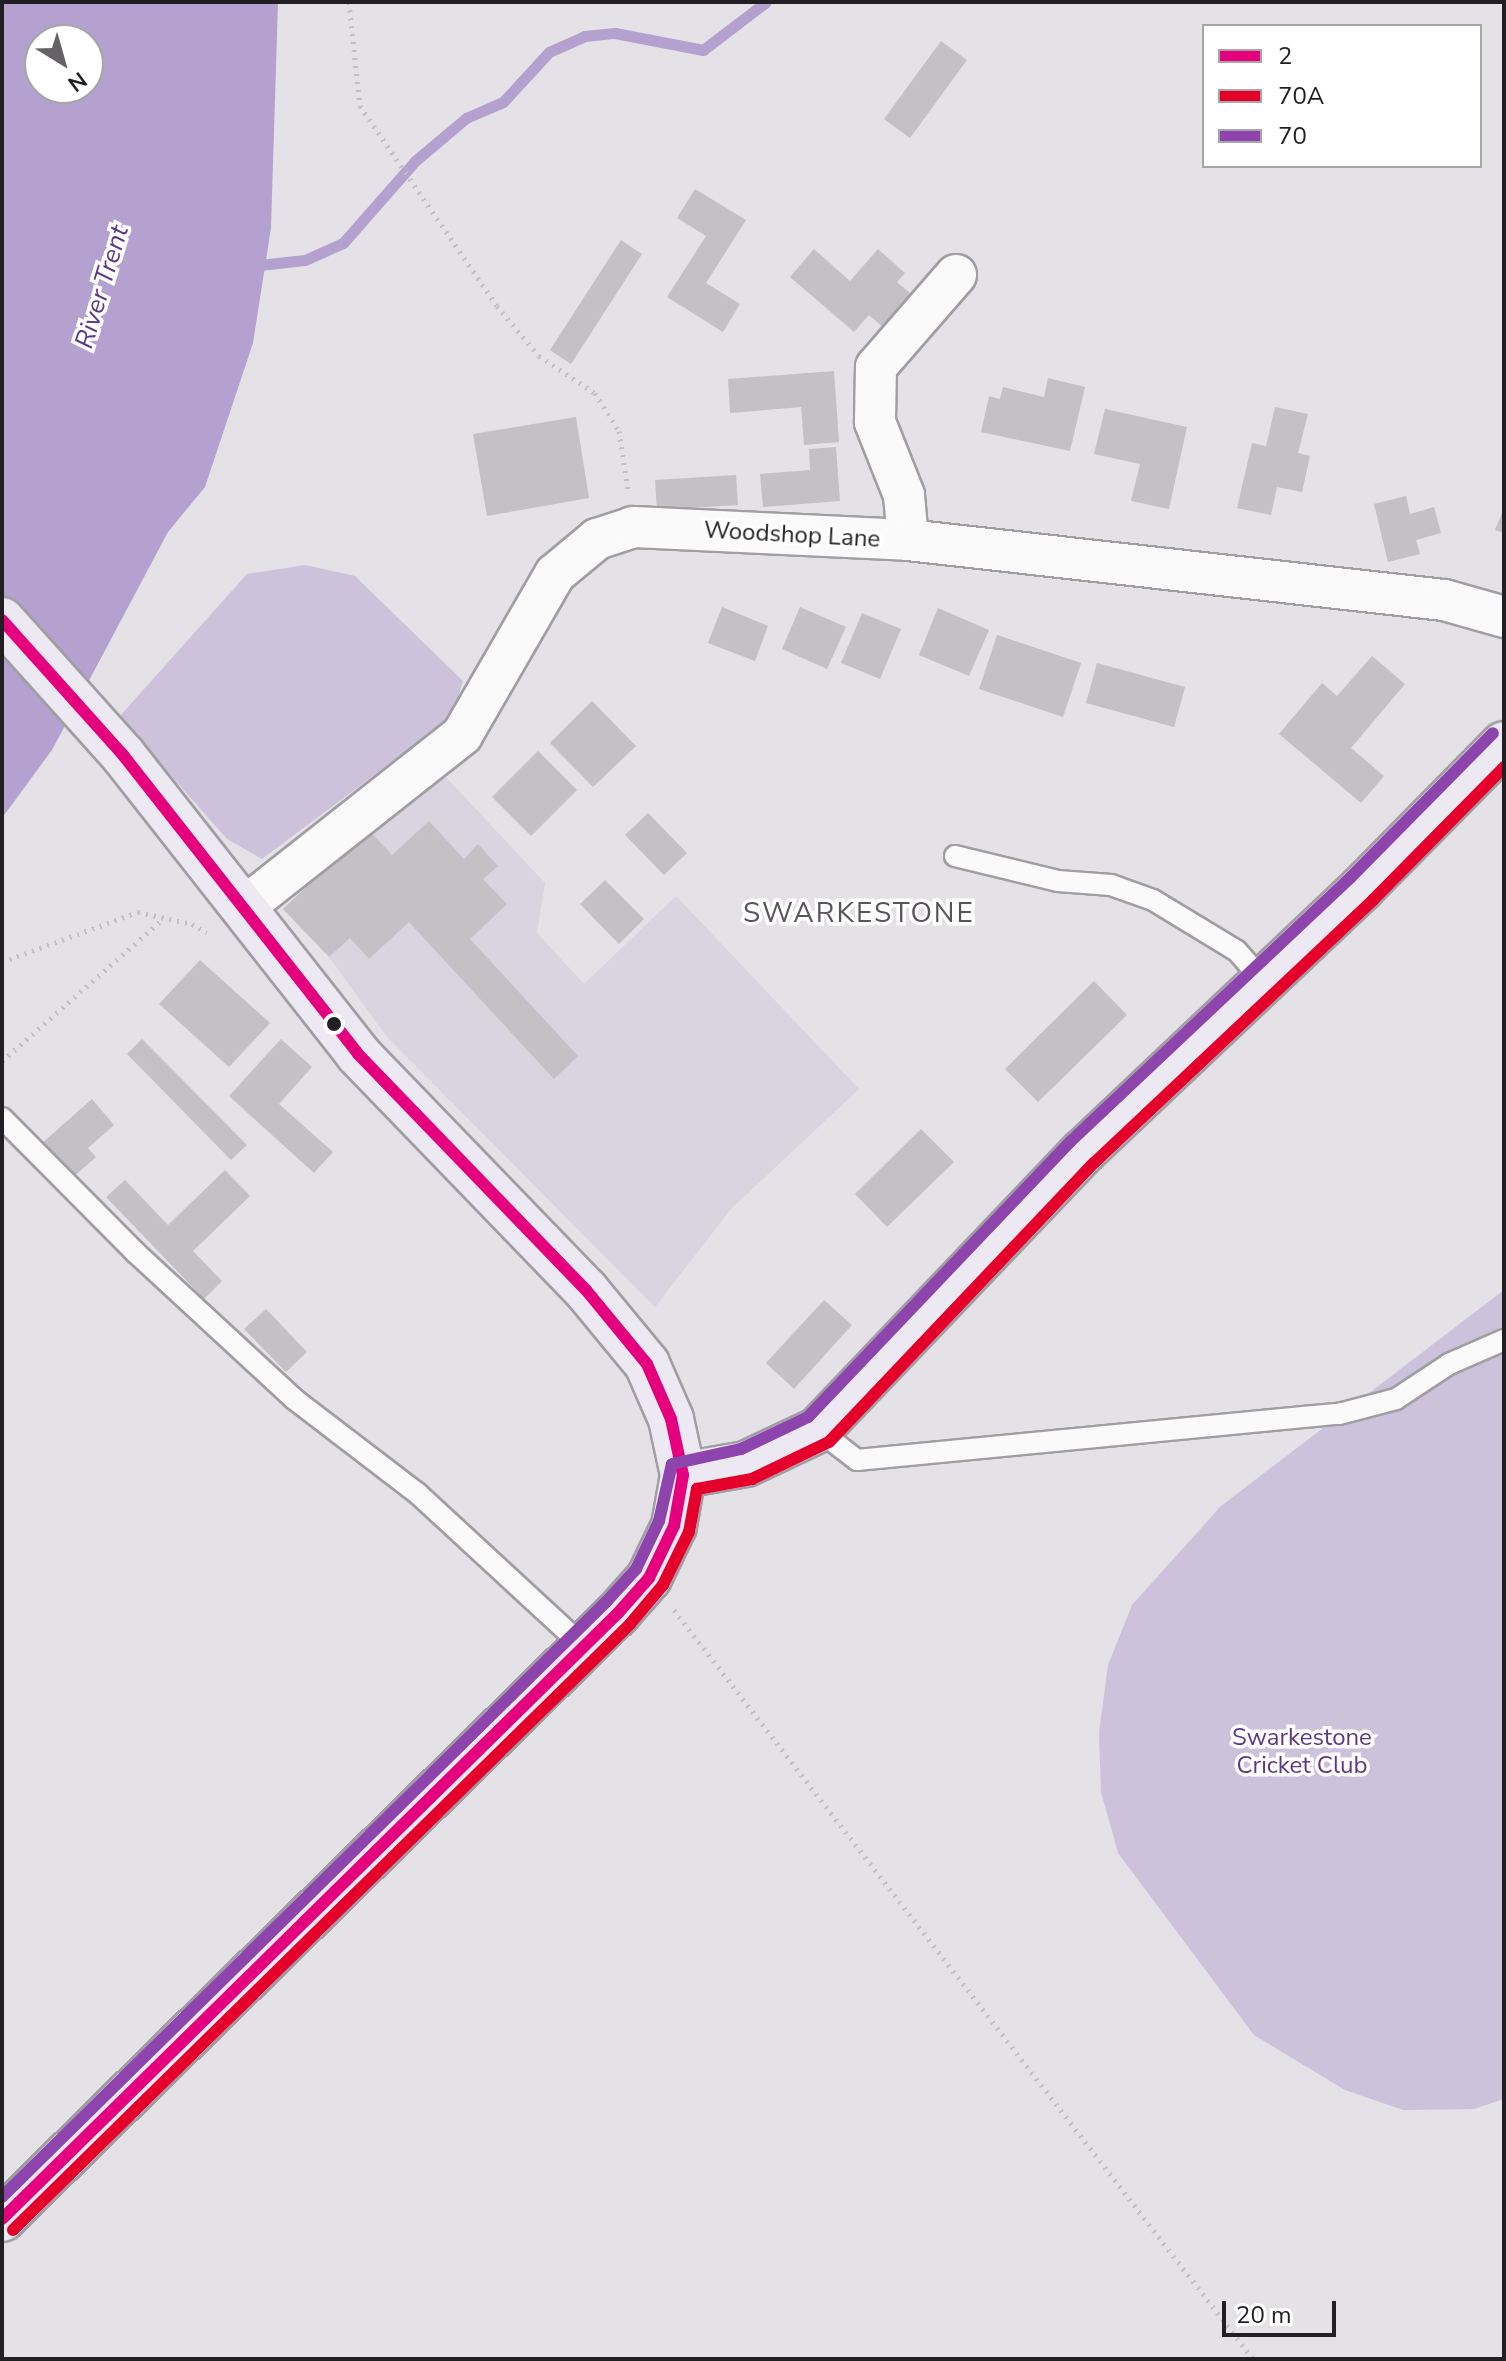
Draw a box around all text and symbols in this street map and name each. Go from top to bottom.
north arrow [24,24,104,104]
legend [1202,24,1482,168]
text: 2 [1278,40,1292,72]
text: N [62,65,93,99]
text: 70A [1278,80,1324,112]
text: 70 [1278,120,1307,152]
water label: River Trent [69,222,135,352]
street label: Woodshop Lane [703,516,881,554]
district label: SWARKESTONE [743,896,975,930]
unlabelled marker [326,1016,342,1032]
park label: Swarkestone Cricket Club [1232,1724,1372,1780]
scale bar [1226,2285,1340,2335]
text: 20 m [1236,2299,1292,2331]

